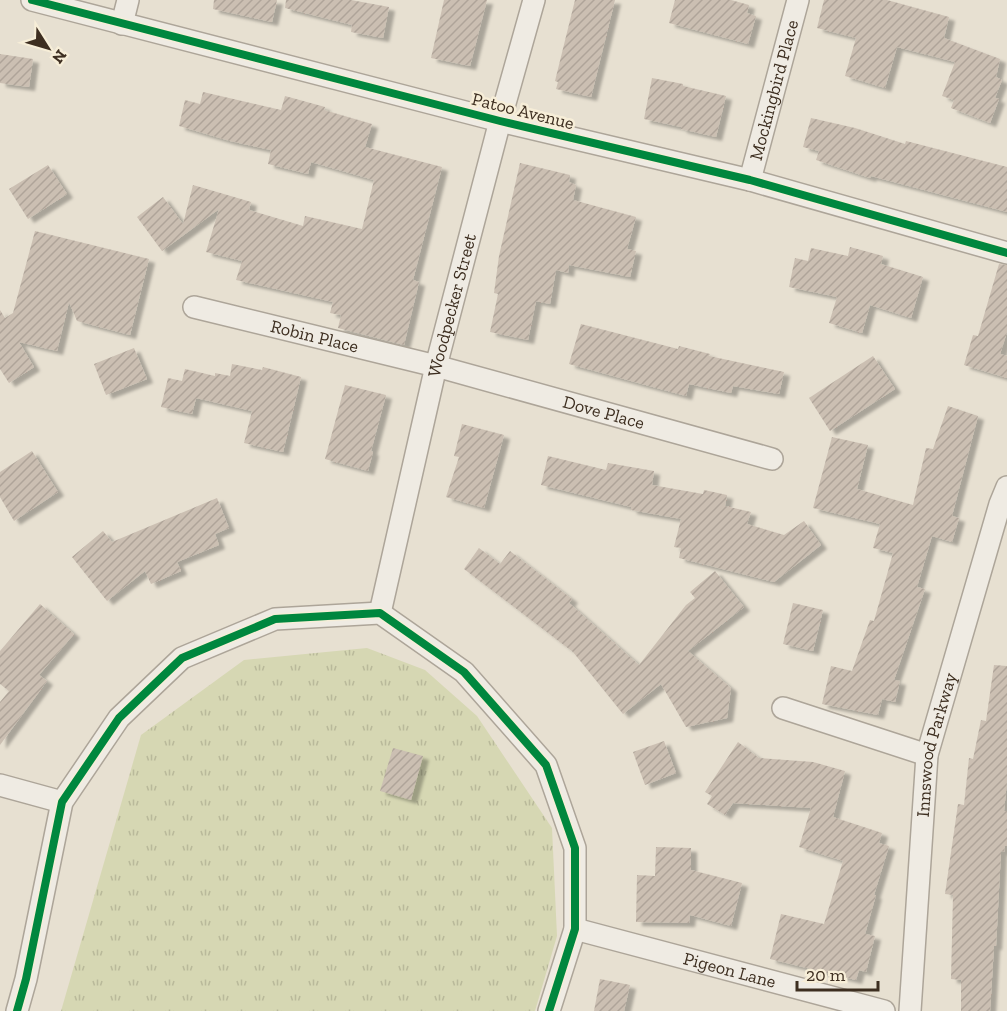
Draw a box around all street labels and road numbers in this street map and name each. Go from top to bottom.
street label: Mockingbird Place [745,17,803,163]
street label: Patoo Avenue [470,88,576,134]
street label: Woodpecker Street [423,231,481,379]
street label: Robin Place [268,315,361,358]
street label: Dove Place [560,391,647,434]
street label: Innswood Parkway [912,669,962,818]
street label: Pigeon Lane [681,947,778,993]

